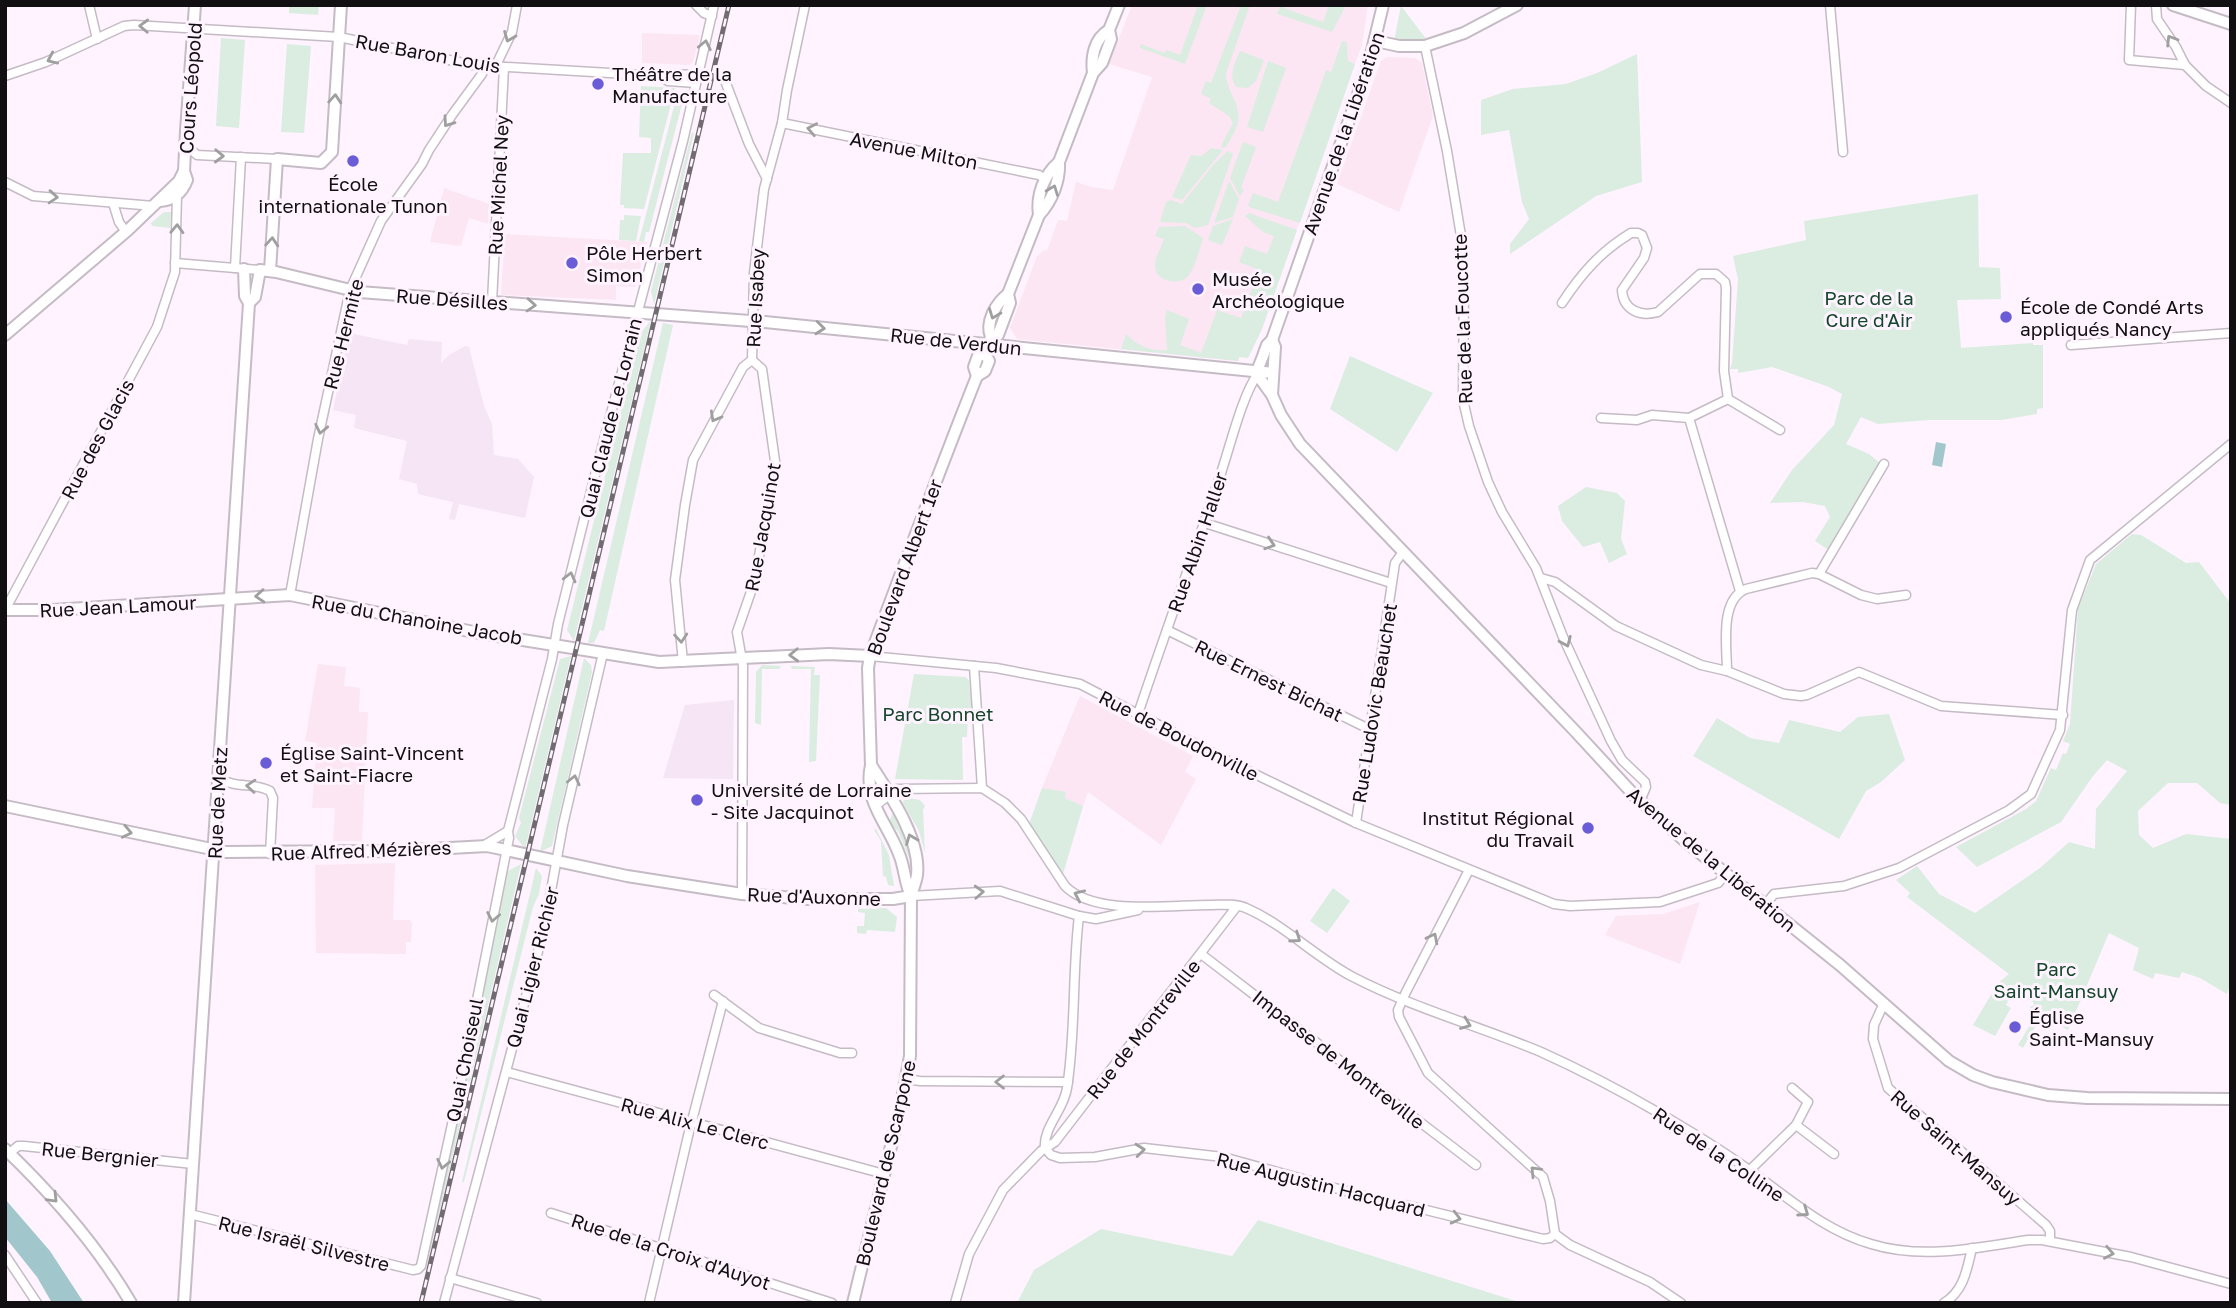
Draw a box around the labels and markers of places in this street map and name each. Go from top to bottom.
place label: Théâtre de la Manufacture [612,62,732,107]
marker: Théâtre de la Manufacture [590,76,606,92]
marker: École internationale Tunon [345,153,361,169]
place label: École internationale Tunon [258,172,448,217]
place label: Pôle Herbert Simon [586,241,702,286]
marker: Pôle Herbert Simon [564,255,580,271]
place label: Musée Archéologique [1212,267,1345,312]
marker: Musée Archéologique [1190,281,1206,297]
place label: École de Condé Arts appliqués Nancy [2020,295,2204,340]
marker: École de Condé Arts appliqués Nancy [1998,309,2014,325]
place label: Église Saint-Vincent et Saint-Fiacre [280,741,464,786]
marker: Église Saint-Vincent et Saint-Fiacre [258,755,274,771]
place label: Université de Lorraine - Site Jacquinot [711,778,912,823]
marker: Université de Lorraine - Site Jacquinot [689,792,705,808]
place label: Institut Régional du Travail [1422,806,1574,851]
marker: Institut Régional du Travail [1580,820,1596,836]
place label: Église Saint-Mansuy [2029,1005,2154,1050]
marker: Église Saint-Mansuy [2007,1019,2023,1035]

